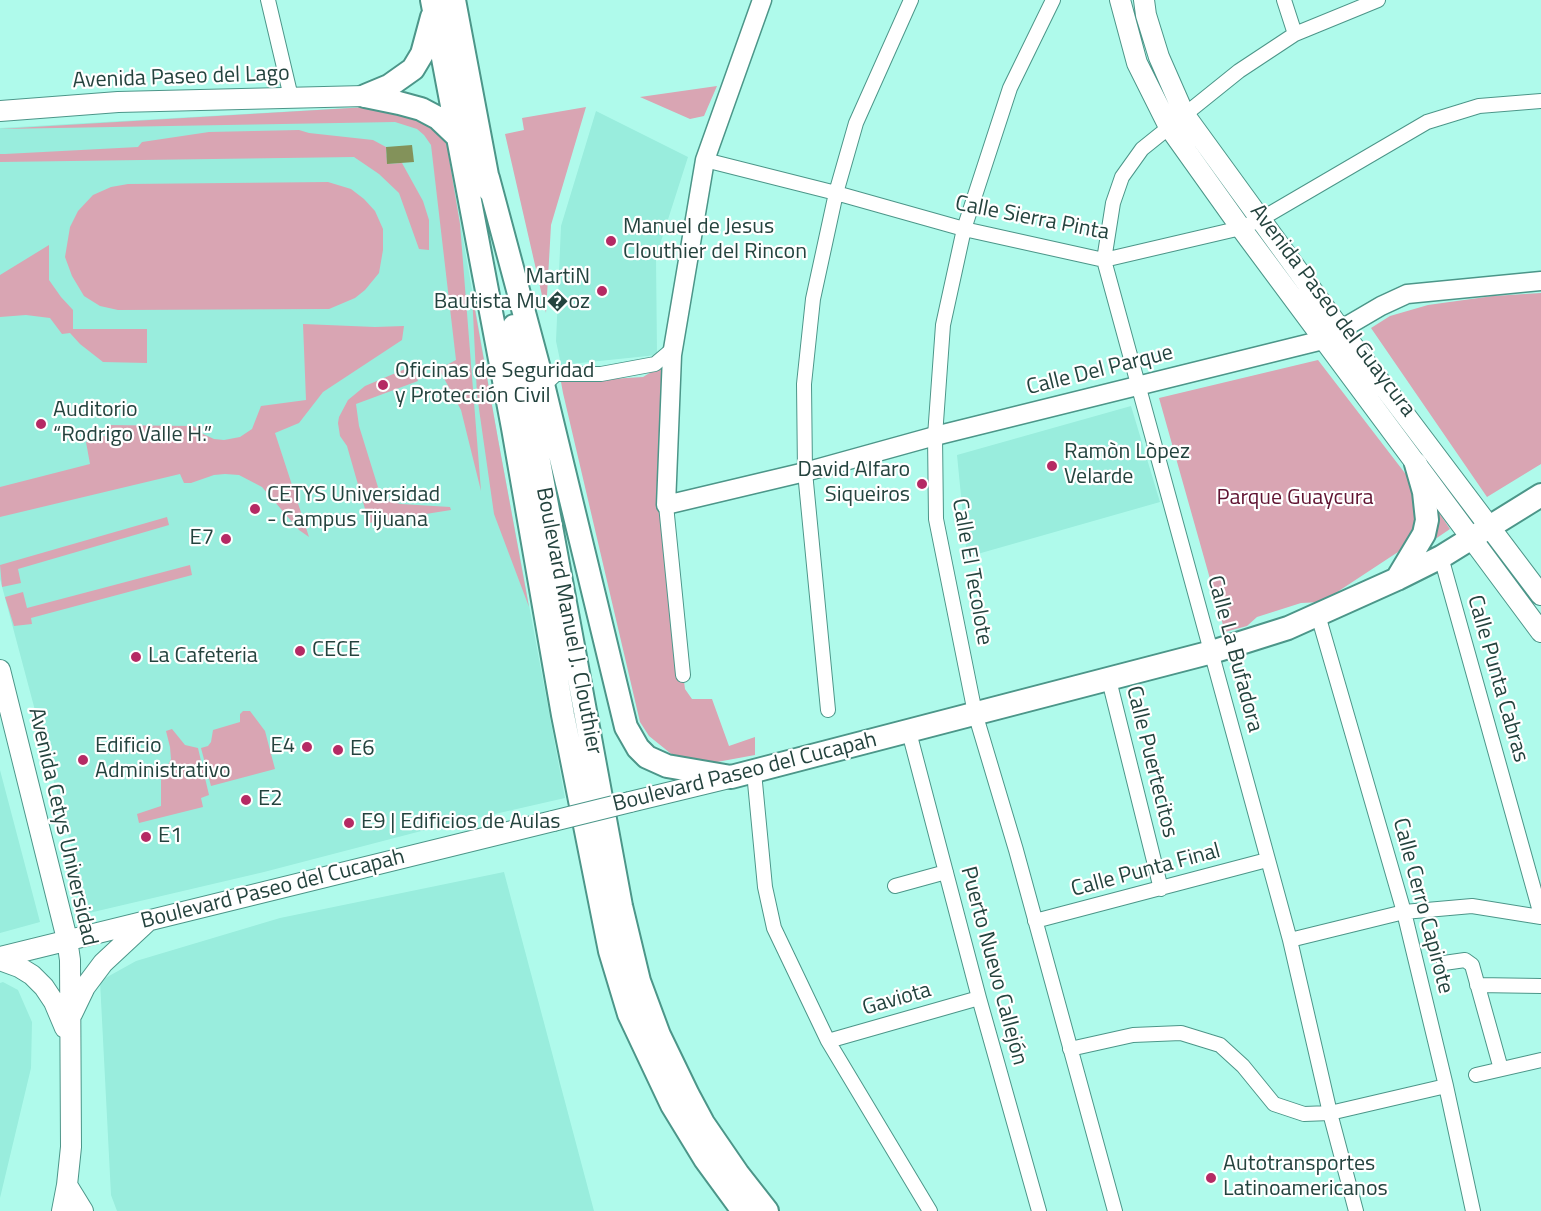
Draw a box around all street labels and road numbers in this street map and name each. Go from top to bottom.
street label: Avenida Paseo del Lago [72,61,290,95]
street label: Calle Sierra Pinta [953,191,1111,247]
street label: Avenida Paseo del Guaycura [1243,200,1421,422]
street label: Calle Del Parque [1024,340,1176,402]
street label: Boulevard Manuel J. Clouthier [529,485,607,757]
street label: Calle El Tecolote [945,497,997,647]
street label: Calle La Bufadora [1200,573,1268,735]
street label: Calle Punta Cabras [1461,592,1533,766]
street label: Calle Puertecitos [1119,683,1183,841]
street label: Avenida Cetys Universidad [22,705,102,949]
street label: Boulevard Paseo del Cucapah [610,727,880,819]
street label: Calle Cerro Capirote [1386,815,1458,997]
street label: Calle Punta Final [1068,838,1224,904]
street label: Boulevard Paseo del Cucapah [138,844,408,936]
street label: Puerto Nuevo Callejón [954,864,1032,1068]
street label: Gaviota [860,978,934,1022]

